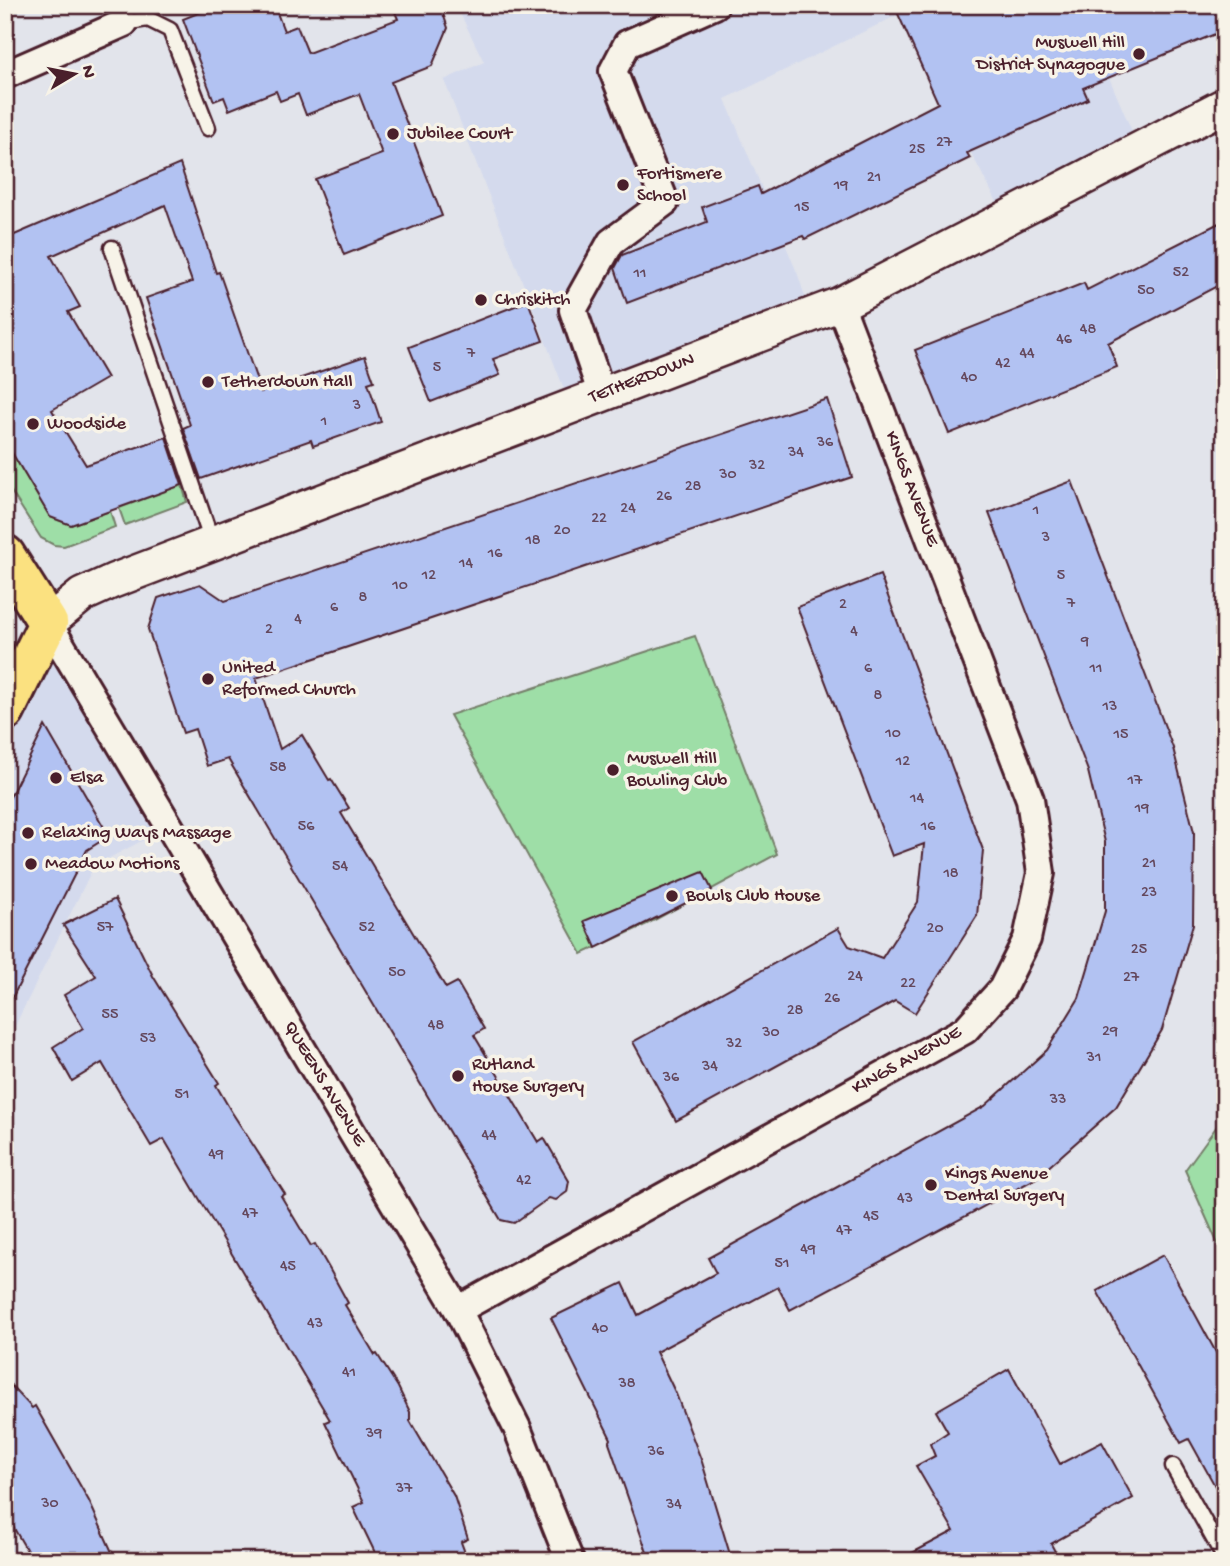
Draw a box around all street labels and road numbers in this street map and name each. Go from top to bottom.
street label: TETHERDOWN [585,348,698,410]
street label: KINGS AVENUE [878,428,944,551]
street label: QUEENS AVENUE [278,1017,371,1152]
street label: KINGS AVENUE [848,1021,967,1101]

